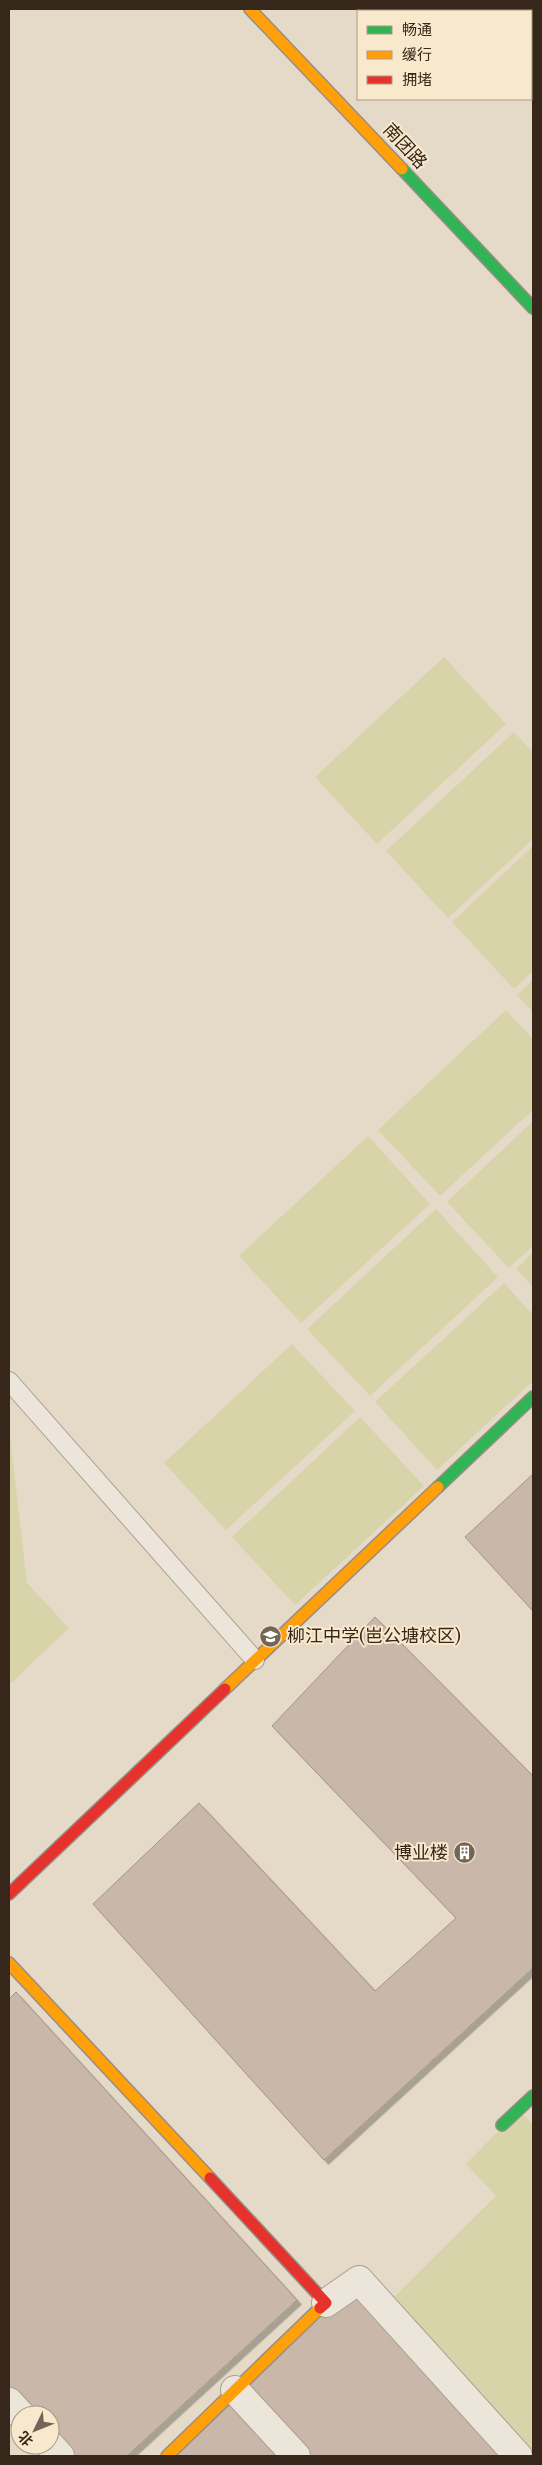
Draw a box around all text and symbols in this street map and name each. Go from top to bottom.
legend [357,10,532,100]
text: 畅通 [402,20,432,39]
text: 缓行 [402,45,432,64]
text: 拥堵 [402,70,432,89]
street label: 南团路 [379,119,431,173]
school or university icon: 柳江中学(岜公塘校区) [259,1624,283,1648]
place label: 柳江中学(岜公塘校区) [287,1625,461,1647]
building icon: 博业楼 [452,1841,476,1865]
place label: 博业楼 [394,1842,448,1864]
north arrow [10,2405,60,2455]
text: 北 [14,2428,37,2450]

